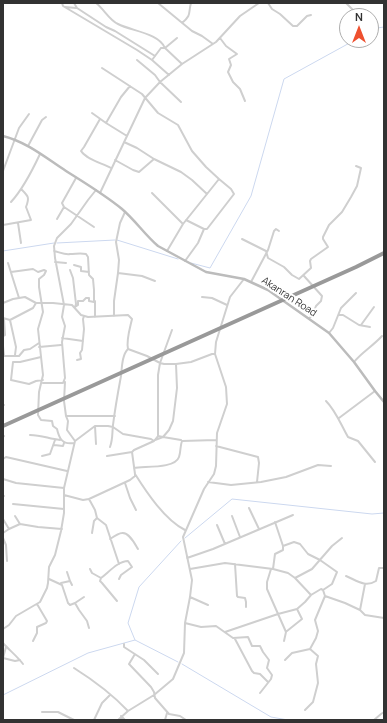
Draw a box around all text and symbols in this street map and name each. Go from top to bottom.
north arrow [339,8,379,48]
text: N [355,9,363,24]
street label: Akanran Road [259,275,319,319]

